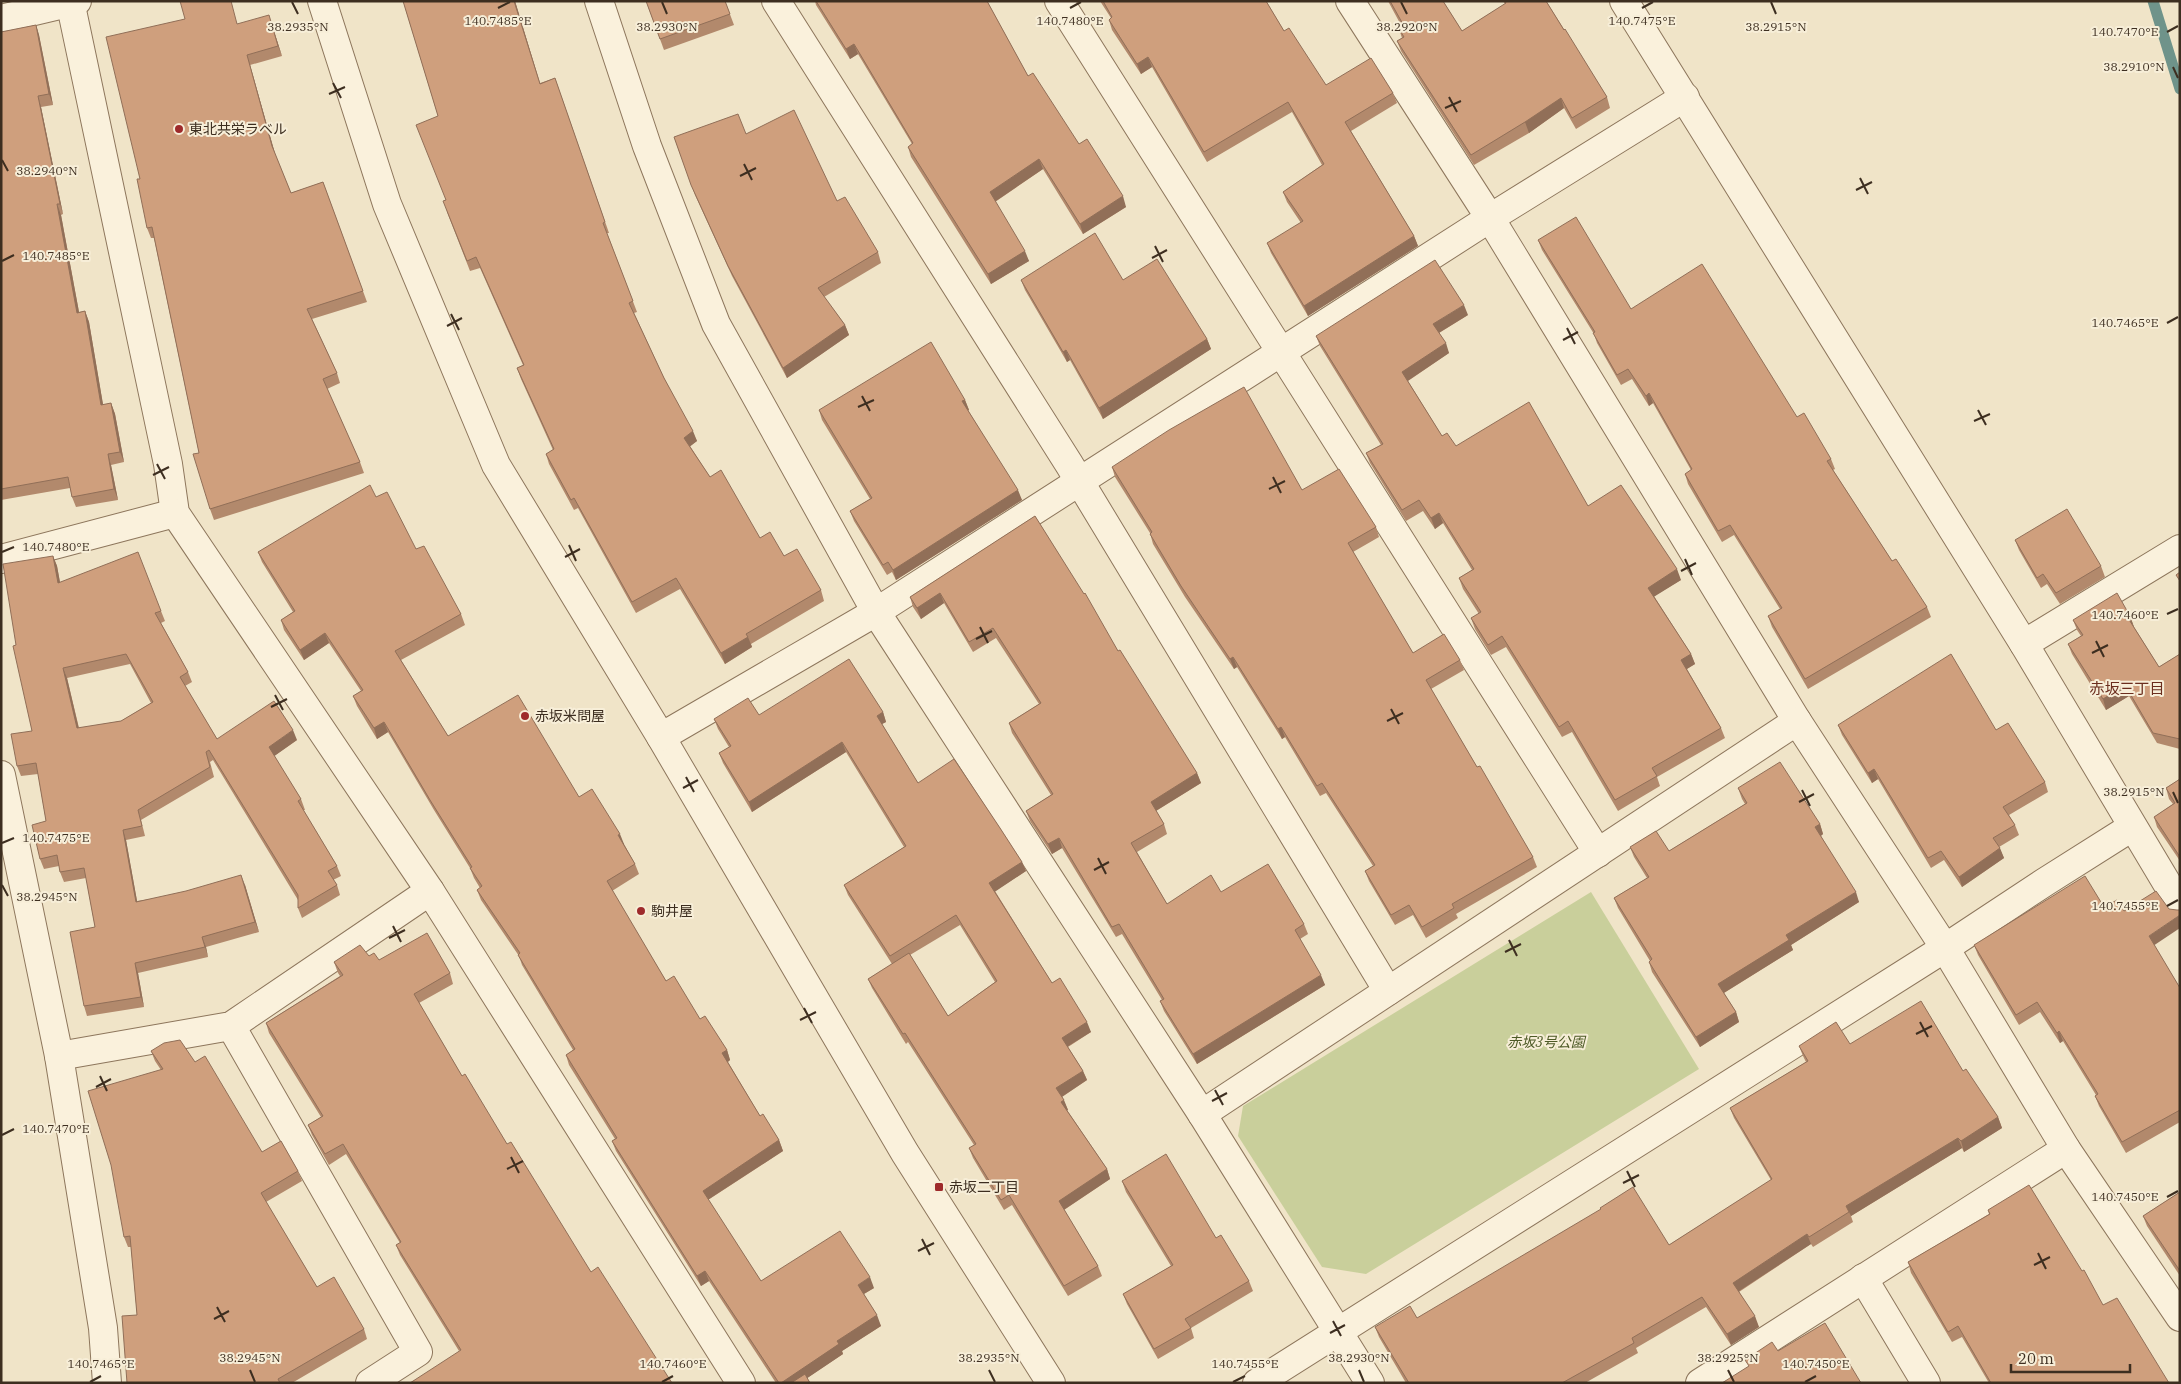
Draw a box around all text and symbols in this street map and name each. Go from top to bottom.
text: 140.7485°E [465,13,531,28]
text: 140.7480°E [1037,13,1103,28]
text: 140.7475°E [1609,13,1675,28]
text: 38.2935°N [267,19,329,34]
text: 38.2930°N [636,19,698,34]
text: 38.2920°N [1376,19,1438,34]
text: 38.2915°N [1745,19,1807,34]
text: 140.7470°E [2092,24,2158,39]
text: 38.2910°N [2103,59,2165,74]
place label: 東北共栄ラベル [189,120,287,138]
marker: 東北共栄ラベル [173,123,185,135]
text: 38.2940°N [16,163,78,178]
text: 140.7485°E [23,248,89,263]
text: 140.7465°E [2092,315,2158,330]
text: 140.7480°E [23,539,89,554]
text: 140.7460°E [2092,607,2158,622]
district label: 赤坂三丁目 [2089,679,2165,698]
place label: 赤坂米問屋 [535,707,605,725]
marker: 赤坂米問屋 [519,710,531,722]
text: 38.2915°N [2103,784,2165,799]
text: 140.7475°E [23,830,89,845]
text: 38.2945°N [16,889,78,904]
text: 140.7455°E [2092,898,2158,913]
place label: 駒井屋 [651,902,693,920]
marker: 駒井屋 [635,905,647,917]
park label: 赤坂3号公園 [1507,1033,1587,1051]
text: 140.7470°E [23,1121,89,1136]
place label: 赤坂二丁目 [949,1178,1019,1196]
marker: 赤坂二丁目 [933,1181,945,1193]
text: 140.7450°E [2092,1189,2158,1204]
scale bar [2011,1342,2130,1374]
text: 20 m [2018,1349,2054,1368]
text: 38.2945°N [219,1350,281,1365]
text: 38.2935°N [958,1350,1020,1365]
text: 38.2930°N [1328,1350,1390,1365]
text: 38.2925°N [1697,1350,1759,1365]
text: 140.7465°E [68,1356,134,1371]
text: 140.7460°E [640,1356,706,1371]
text: 140.7455°E [1212,1356,1278,1371]
text: 140.7450°E [1783,1356,1849,1371]

